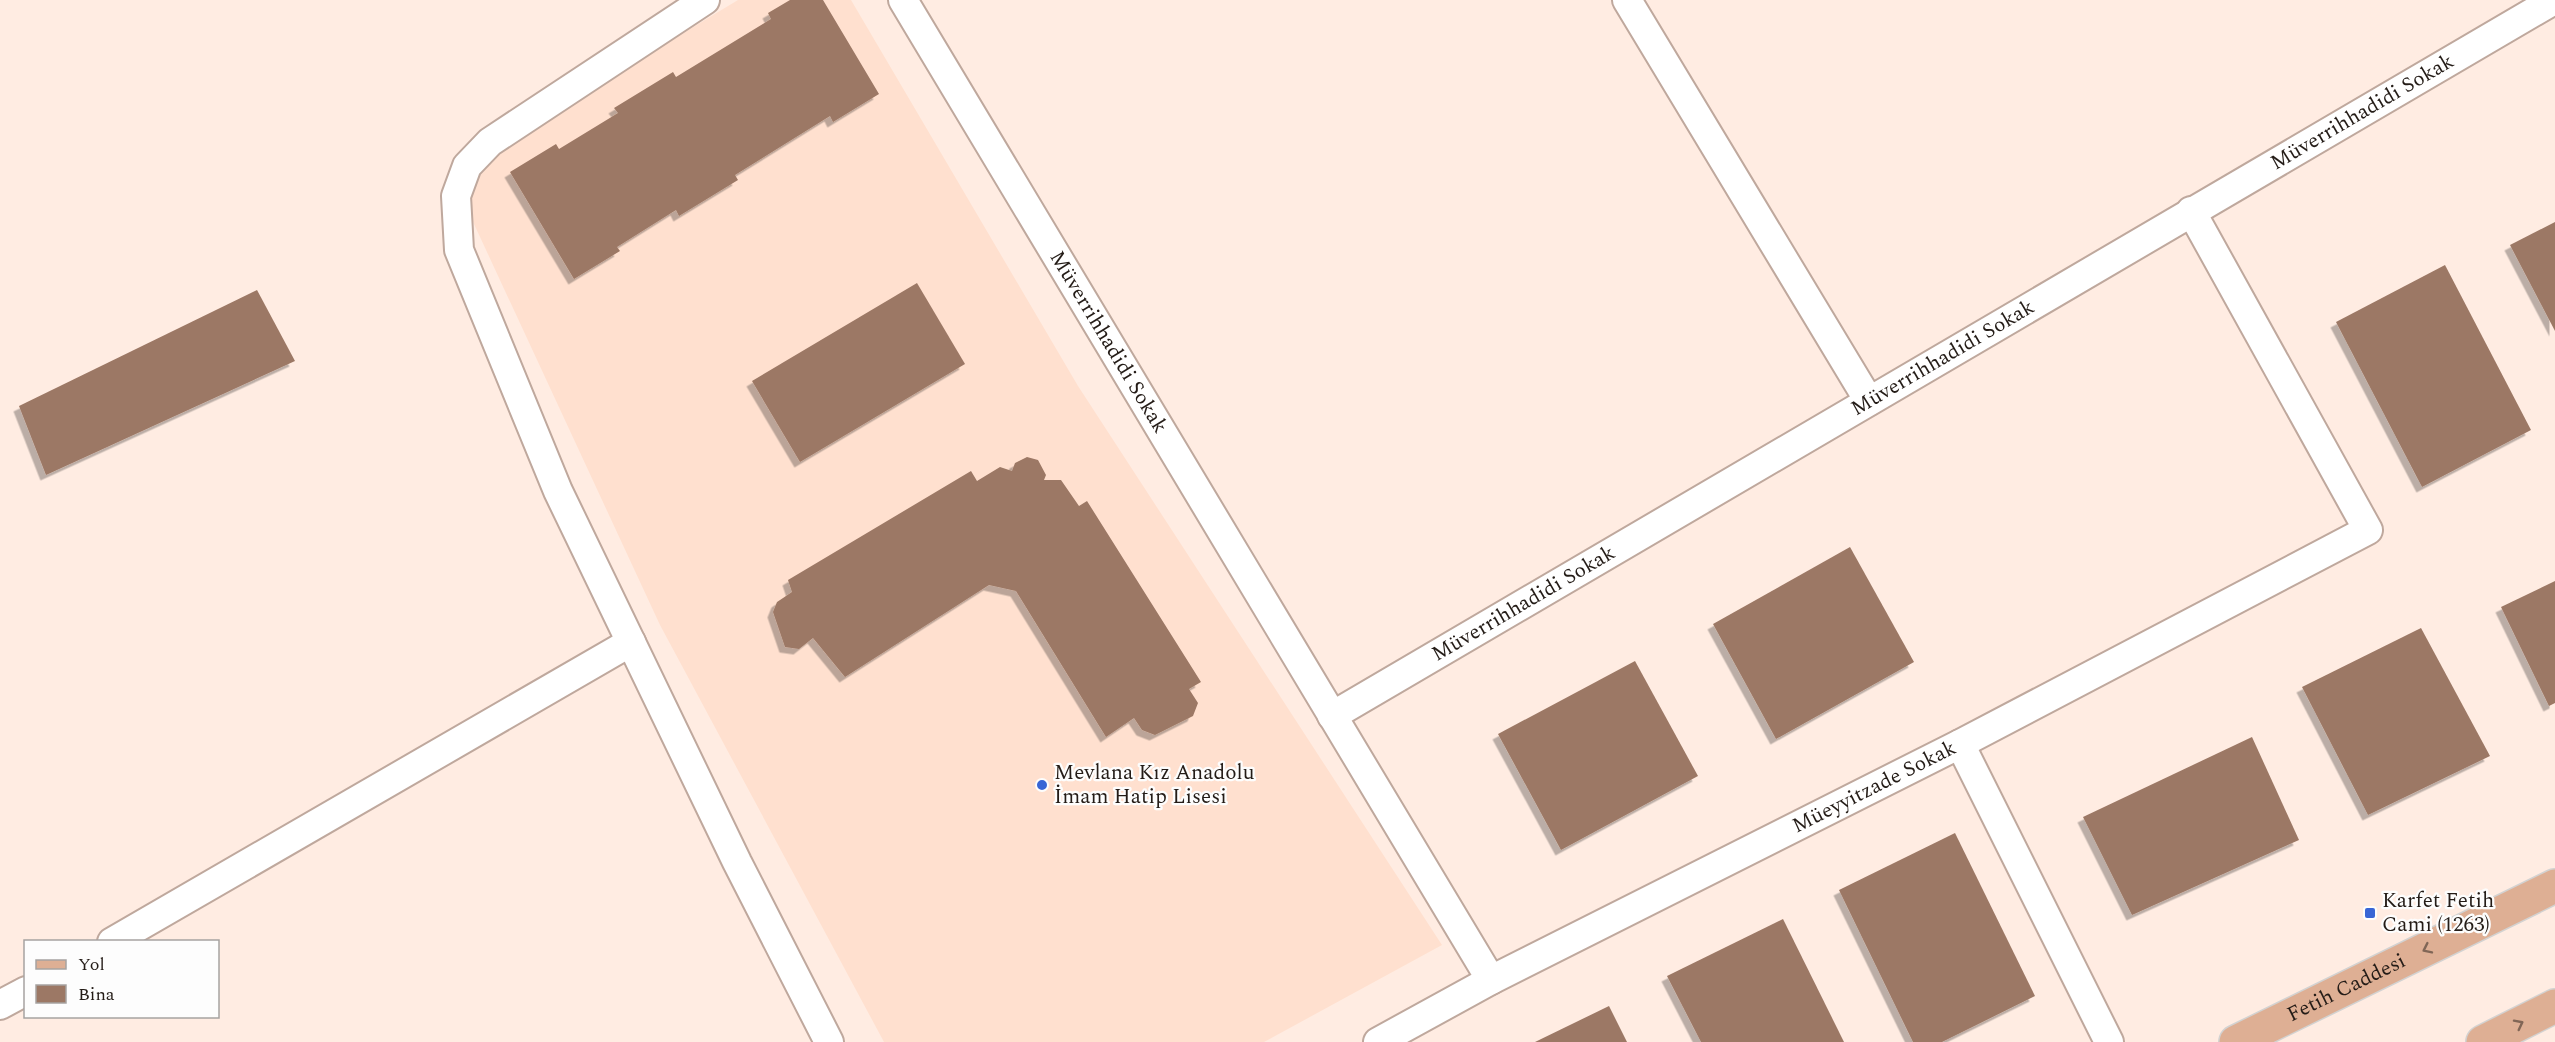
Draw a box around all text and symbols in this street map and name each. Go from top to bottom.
street label: Müverrihhadidi Sokak [2264,46,2460,179]
street label: Müverrihhadidi Sokak [1041,245,1176,440]
street label: Müverrihhadidi Sokak [1845,292,2041,425]
street label: Müverrihhadidi Sokak [1426,537,1622,670]
street label: Müeyyitzade Sokak [1787,732,1962,842]
place label: Mevlana Kız Anadolu İmam Hatip Lisesi [1054,757,1255,813]
marker: Mevlana Kız Anadolu İmam Hatip Lisesi [1035,778,1049,792]
place label: Karfet Fetih Cami (1263) [2382,885,2494,941]
marker: Karfet Fetih Cami (1263) [2363,906,2377,920]
legend [24,940,219,1018]
one-way arrow [2422,941,2433,953]
street label: Fetih Caddesi [2282,945,2411,1031]
text: Yol [78,951,105,978]
text: Bina [78,981,115,1008]
one-way arrow [2513,1020,2524,1031]

